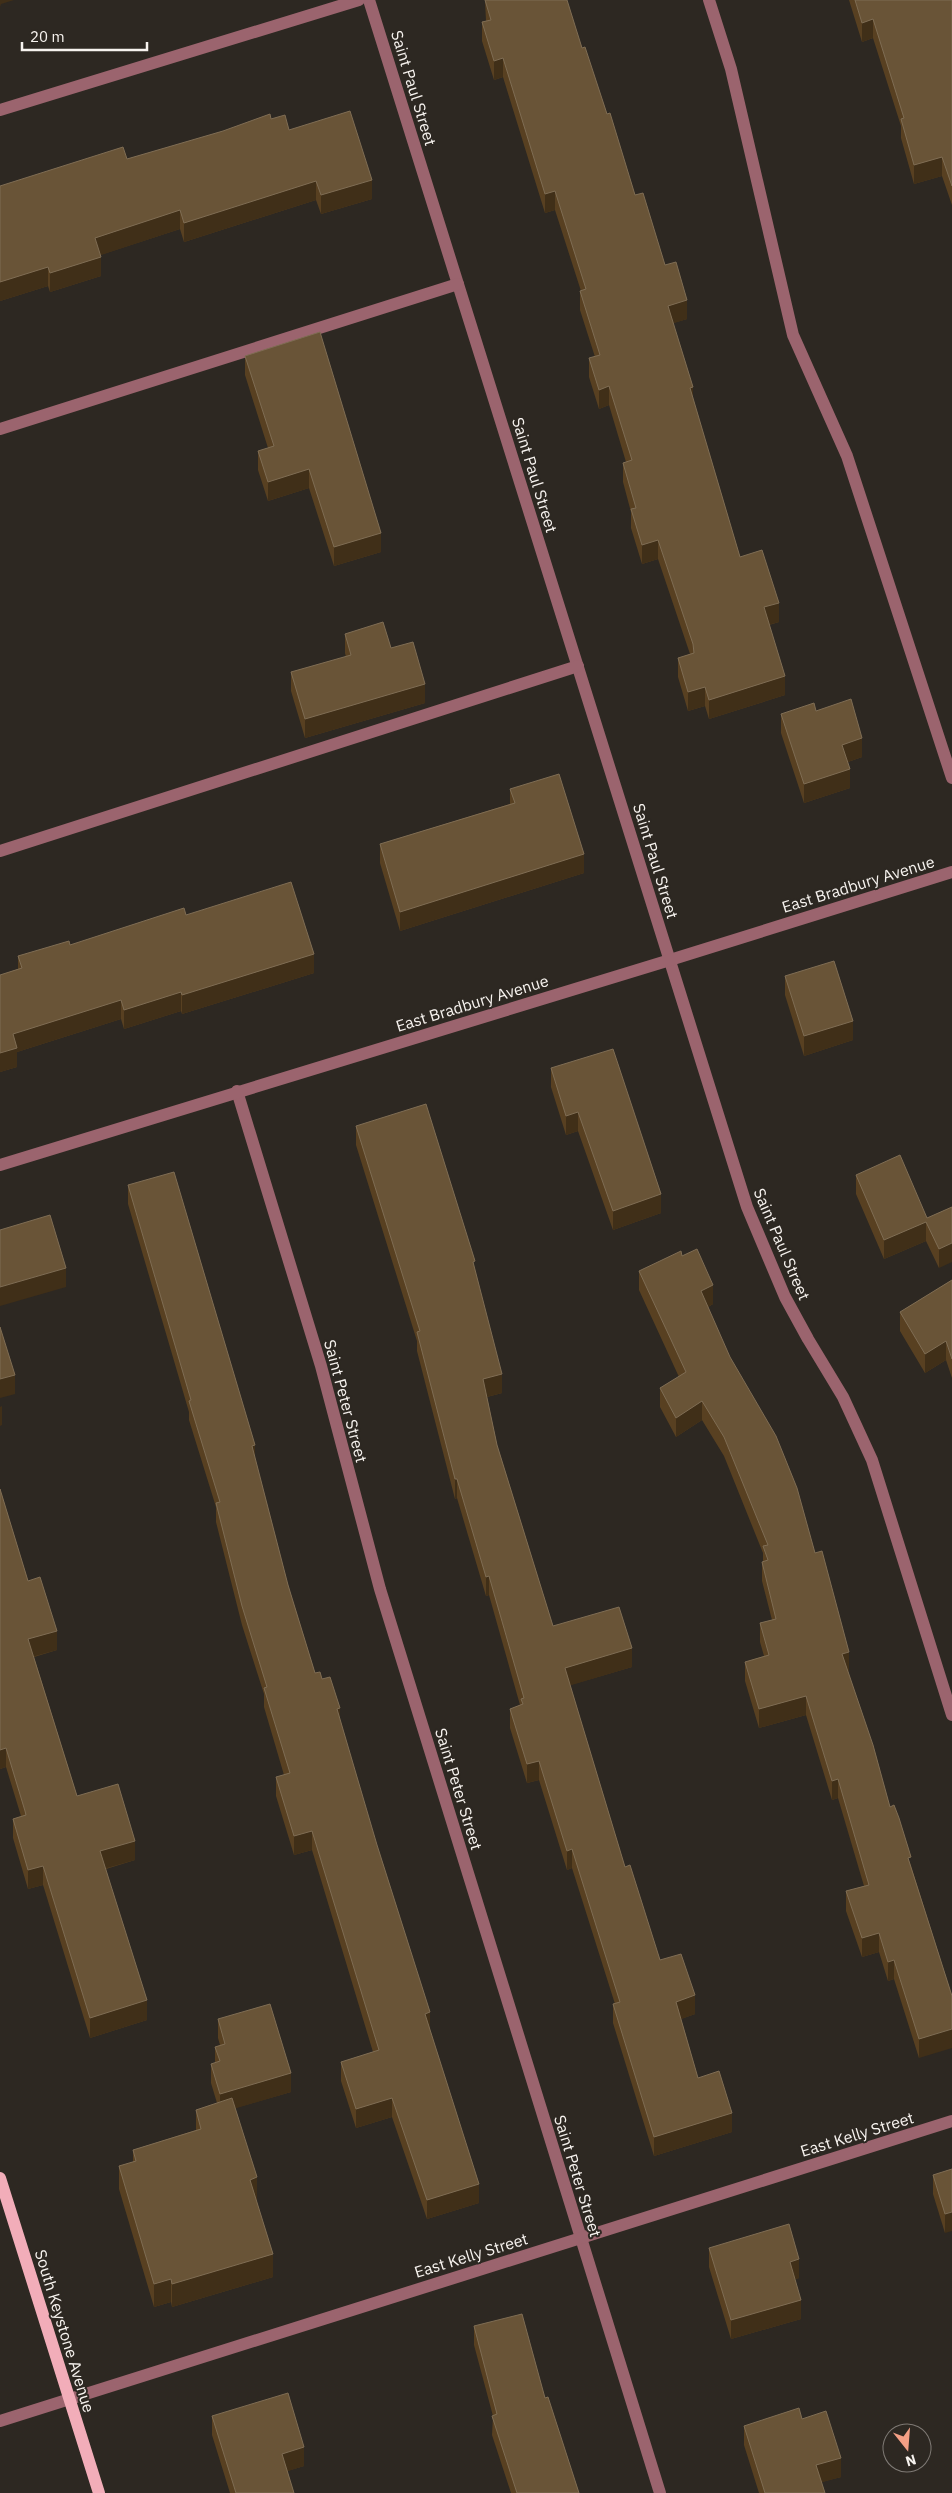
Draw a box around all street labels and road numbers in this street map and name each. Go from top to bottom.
street label: Saint Paul Street [387,28,441,148]
street label: Saint Paul Street [508,415,562,535]
street label: Saint Paul Street [629,801,683,921]
street label: East Bradbury Avenue [779,851,937,917]
street label: East Bradbury Avenue [393,970,551,1036]
street label: Saint Paul Street [749,1185,815,1303]
street label: Saint Peter Street [320,1337,372,1465]
street label: Saint Peter Street [431,1726,487,1852]
street label: East Kelly Street [798,2107,916,2161]
street label: Saint Peter Street [550,2113,606,2239]
street label: East Kelly Street [412,2228,530,2282]
street label: South Keystone Avenue [31,2247,99,2415]

